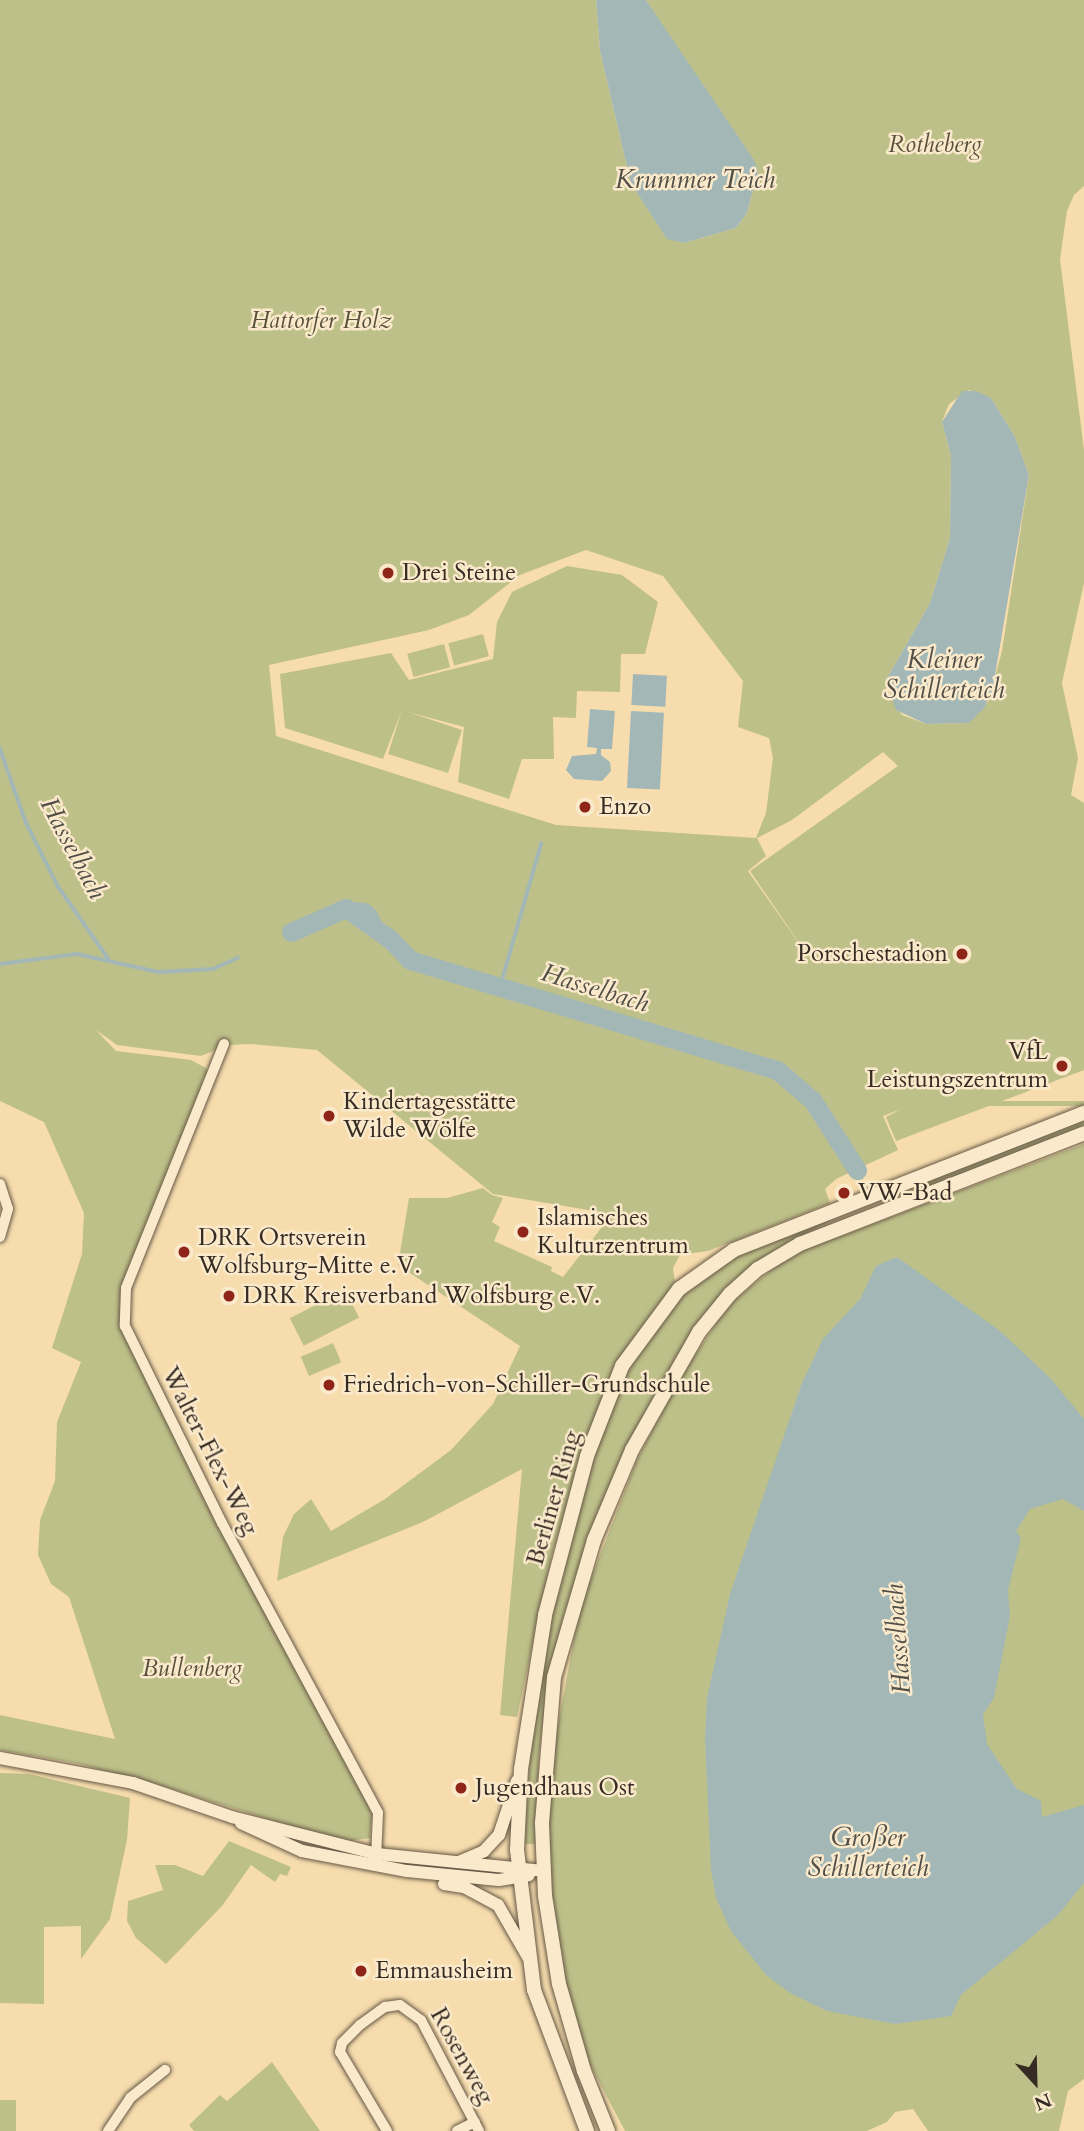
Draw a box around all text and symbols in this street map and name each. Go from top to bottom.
park label: Rotheberg [888,131,982,159]
water label: Krummer Teich [615,164,775,196]
park label: Hattorfer Holz [250,307,392,335]
place label: Drei Steine [402,559,516,587]
marker: Drei Steine [380,565,396,581]
water label: Kleiner Schillerteich [884,644,1004,706]
water label: Hasselbach [33,792,113,904]
place label: Enzo [599,793,651,821]
marker: Enzo [577,799,593,815]
place label: Porschestadion [797,940,948,968]
marker: Porschestadion [954,946,970,962]
water label: Hasselbach [538,957,652,1019]
place label: VfL Leistungszentrum [867,1038,1048,1094]
marker: VfL Leistungszentrum [1054,1058,1070,1074]
place label: Kindertagesstätte Wilde Wölfe [343,1088,516,1144]
marker: Kindertagesstätte Wilde Wölfe [321,1108,337,1124]
place label: VW-Bad [858,1179,952,1207]
marker: VW-Bad [836,1185,852,1201]
place label: Islamisches Kulturzentrum [537,1204,689,1260]
place label: DRK Ortsverein Wolfsburg-Mitte e.V. [198,1224,420,1280]
marker: Islamisches Kulturzentrum [515,1224,531,1240]
marker: DRK Ortsverein Wolfsburg-Mitte e.V. [176,1244,192,1260]
place label: DRK Kreisverband Wolfsburg e.V. [243,1282,600,1310]
marker: DRK Kreisverband Wolfsburg e.V. [221,1288,237,1304]
street label: Walter-Flex-Weg [155,1362,265,1540]
place label: Friedrich-von-Schiller-Grundschule [343,1371,711,1399]
marker: Friedrich-von-Schiller-Grundschule [321,1377,337,1393]
street label: Berliner Ring [521,1427,587,1569]
water label: Hasselbach [879,1583,917,1695]
park label: Bullenberg [142,1655,242,1683]
place label: Jugendhaus Ost [475,1774,635,1802]
marker: Jugendhaus Ost [453,1780,469,1796]
water label: Großer Schillerteich [808,1822,928,1884]
place label: Emmausheim [375,1957,513,1985]
marker: Emmausheim [353,1963,369,1979]
street label: Rosenweg [424,2003,500,2109]
north arrow [1000,2047,1070,2117]
text: N [1030,2086,1055,2117]

